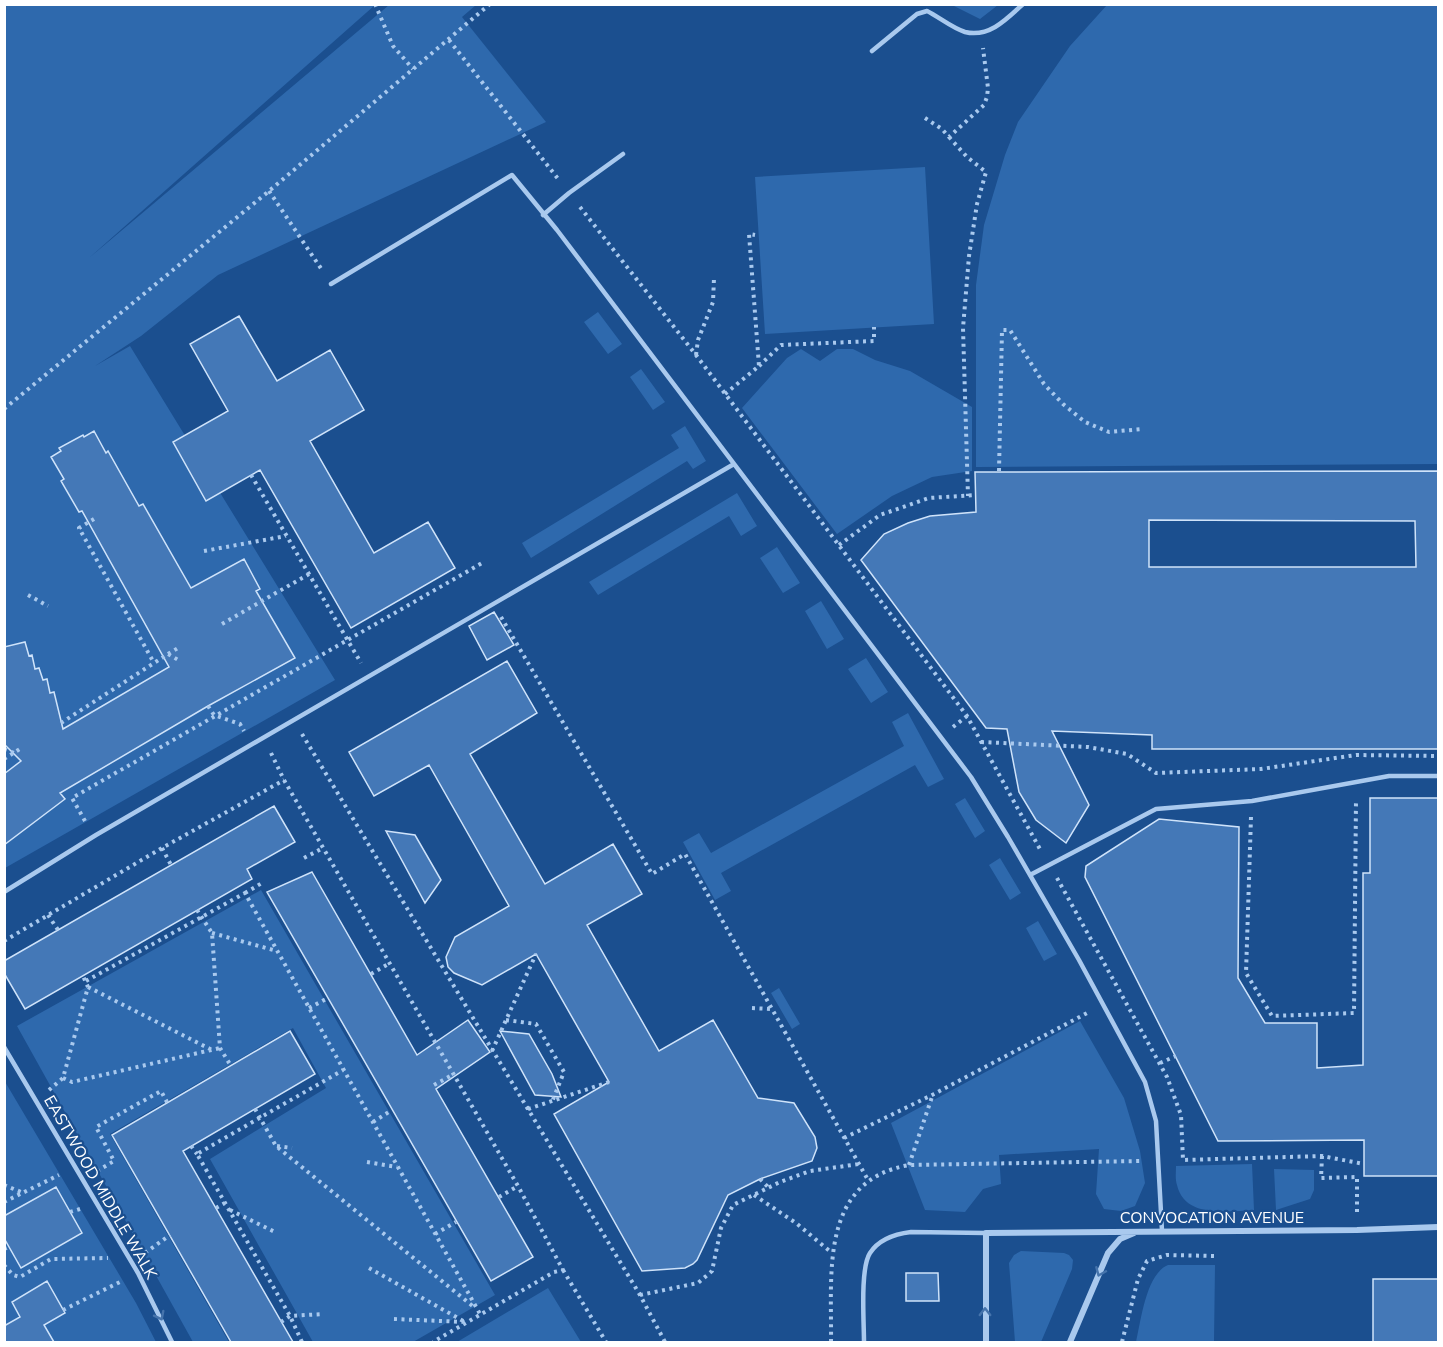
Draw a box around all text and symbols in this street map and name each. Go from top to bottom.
street label: EASTWOOD MIDDLE WALK [38,1092,162,1284]
street label: CONVOCATION AVENUE [1120,1207,1304,1229]
one-way arrow [1095,1266,1107,1277]
one-way arrow [979,1308,992,1317]
one-way arrow [152,1310,164,1321]

